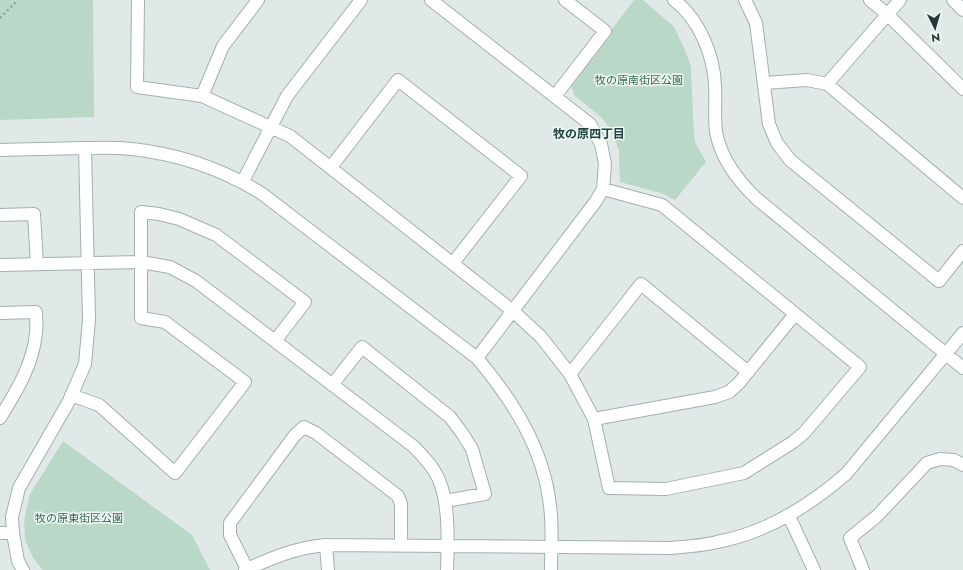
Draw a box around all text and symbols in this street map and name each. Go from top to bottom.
north arrow [915,8,955,48]
text: N [931,30,941,46]
park label: 牧の原南街区公園 [595,72,683,88]
district label: 牧の原四丁目 [553,125,625,143]
park label: 牧の原東街区公園 [35,510,123,526]

